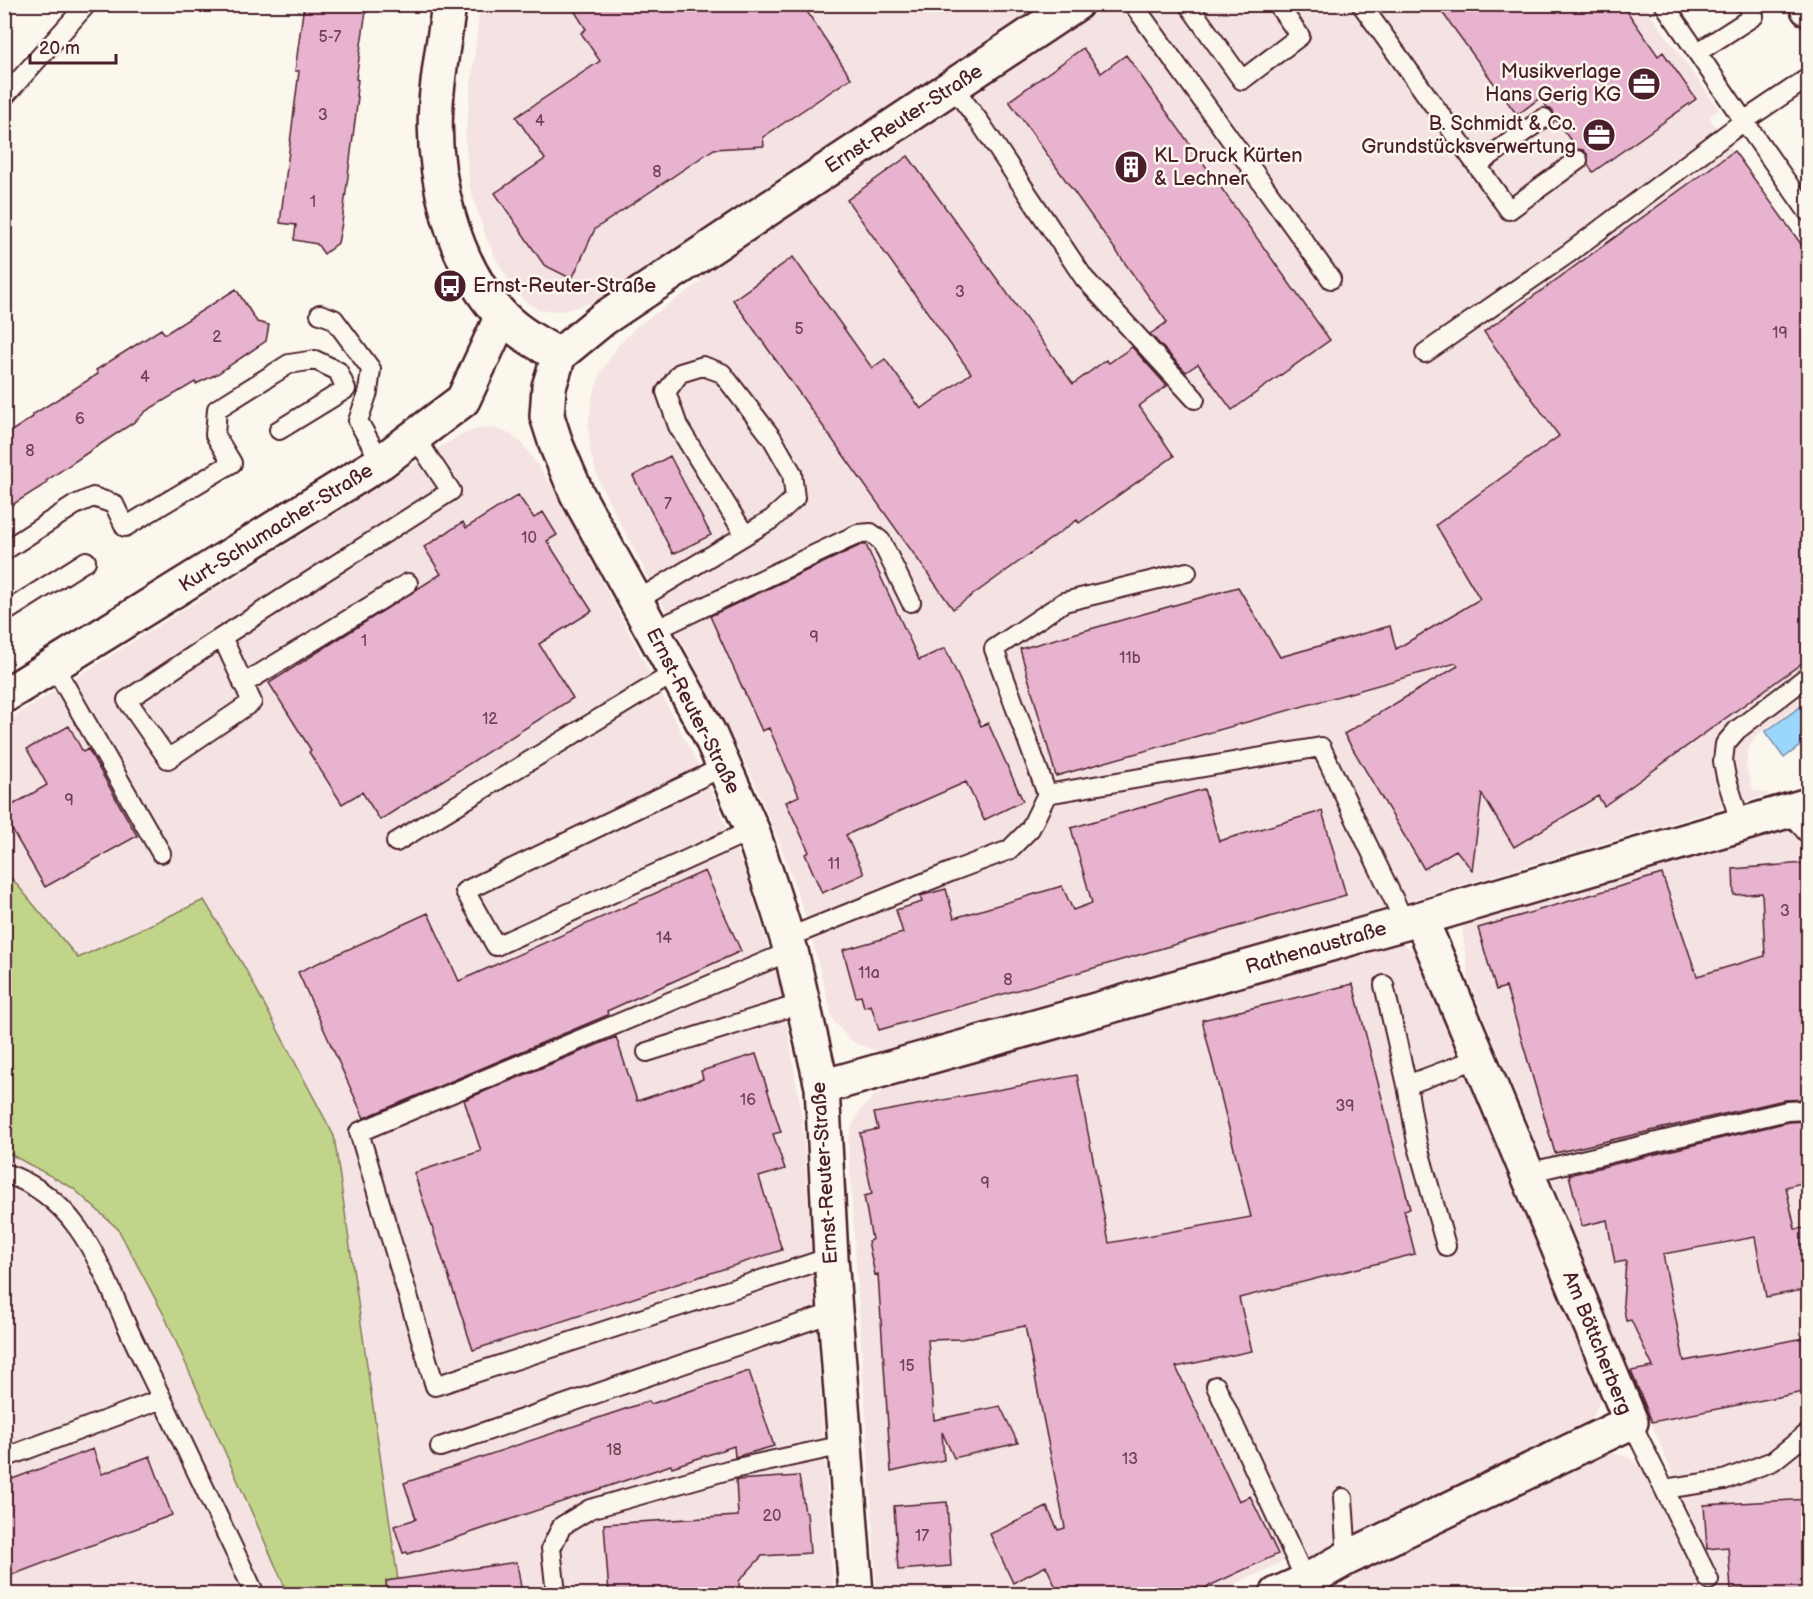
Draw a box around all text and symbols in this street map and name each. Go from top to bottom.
scale bar [30,27,116,65]
house number: 5-7 [319,28,342,47]
text: 20 m [39,38,80,59]
street label: Ernst-Reuter-Straße [821,59,987,179]
place label: Musikverlage Hans Gerig KG [1485,60,1621,107]
office icon: Musikverlage Hans Gerig KG [1626,66,1662,102]
house number: 3 [318,106,328,125]
house number: 4 [535,112,545,131]
place label: B. Schmidt & Co. Grundstücksverwertung [1361,112,1576,159]
office icon: B. Schmidt & Co. Grundstücksverwertung [1581,117,1617,153]
place label: KL Druck Kürten & Lechner [1154,144,1302,191]
building icon: KL Druck Kürten & Lechner [1113,149,1149,185]
house number: 8 [652,163,662,182]
house number: 1 [310,193,316,212]
bus stop icon: Ernst-Reuter-Straße [432,268,468,304]
place label: Ernst-Reuter-Straße [473,274,656,298]
house number: 3 [955,283,965,302]
house number: 5 [794,320,804,339]
house number: 19 [1772,324,1788,343]
house number: 2 [212,328,222,347]
house number: 4 [140,368,150,387]
house number: 6 [75,410,85,429]
house number: 8 [25,442,35,461]
street label: Kurt-Schumacher-Straße [175,458,378,598]
house number: 7 [664,495,672,514]
house number: 10 [521,529,537,548]
street label: Ernst-Reuter-Straße [641,624,745,798]
house number: 9 [809,628,819,647]
house number: 1 [361,632,367,651]
house number: 11b [1119,649,1141,668]
house number: 12 [482,710,498,729]
house number: 9 [64,791,74,810]
house number: 11 [828,855,840,874]
house number: 3 [1780,902,1790,921]
street label: Rathenaustraße [1243,916,1389,980]
house number: 14 [656,929,672,948]
house number: 11a [858,964,880,983]
house number: 8 [1003,971,1013,990]
street label: Ernst-Reuter-Straße [807,1081,843,1265]
house number: 16 [740,1091,756,1110]
house number: 39 [1335,1097,1355,1116]
house number: 9 [980,1174,990,1193]
street label: Am Böttcherberg [1557,1268,1637,1418]
house number: 15 [899,1357,915,1376]
house number: 18 [606,1441,622,1460]
house number: 13 [1122,1450,1138,1469]
house number: 20 [763,1507,781,1526]
house number: 17 [915,1527,929,1546]

